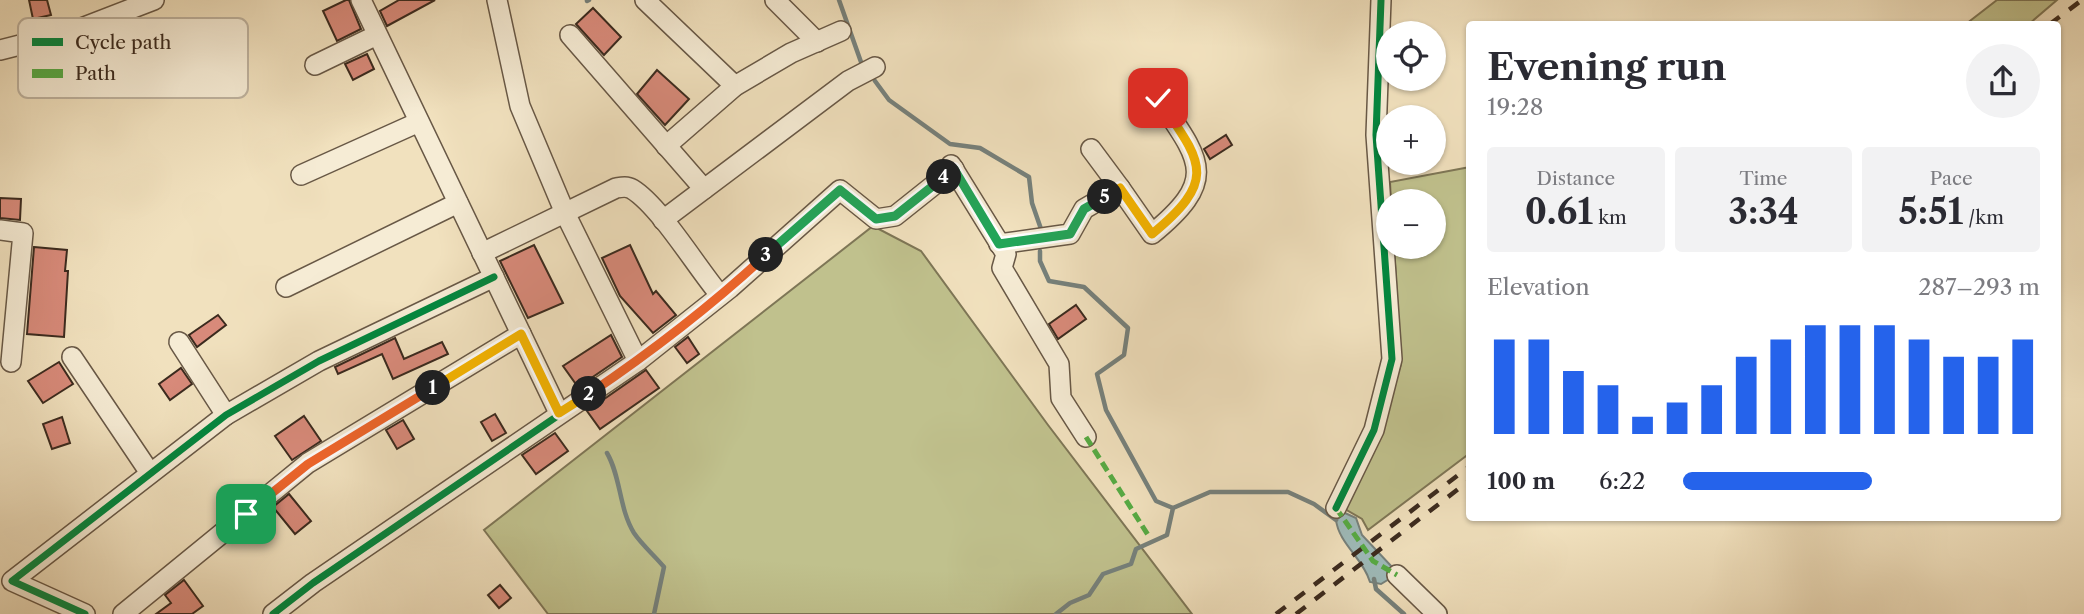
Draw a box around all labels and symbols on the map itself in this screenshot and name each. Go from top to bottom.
legend [18,18,248,98]
text: Cycle path [75,31,171,54]
text: Path [75,62,116,85]
pin [1128,68,1188,128]
pin: 4 [926,160,962,194]
pin: 5 [1088,180,1122,214]
pin: 3 [748,238,784,272]
pin: 1 [416,370,450,406]
pin: 2 [572,376,606,412]
pin [216,484,276,544]

